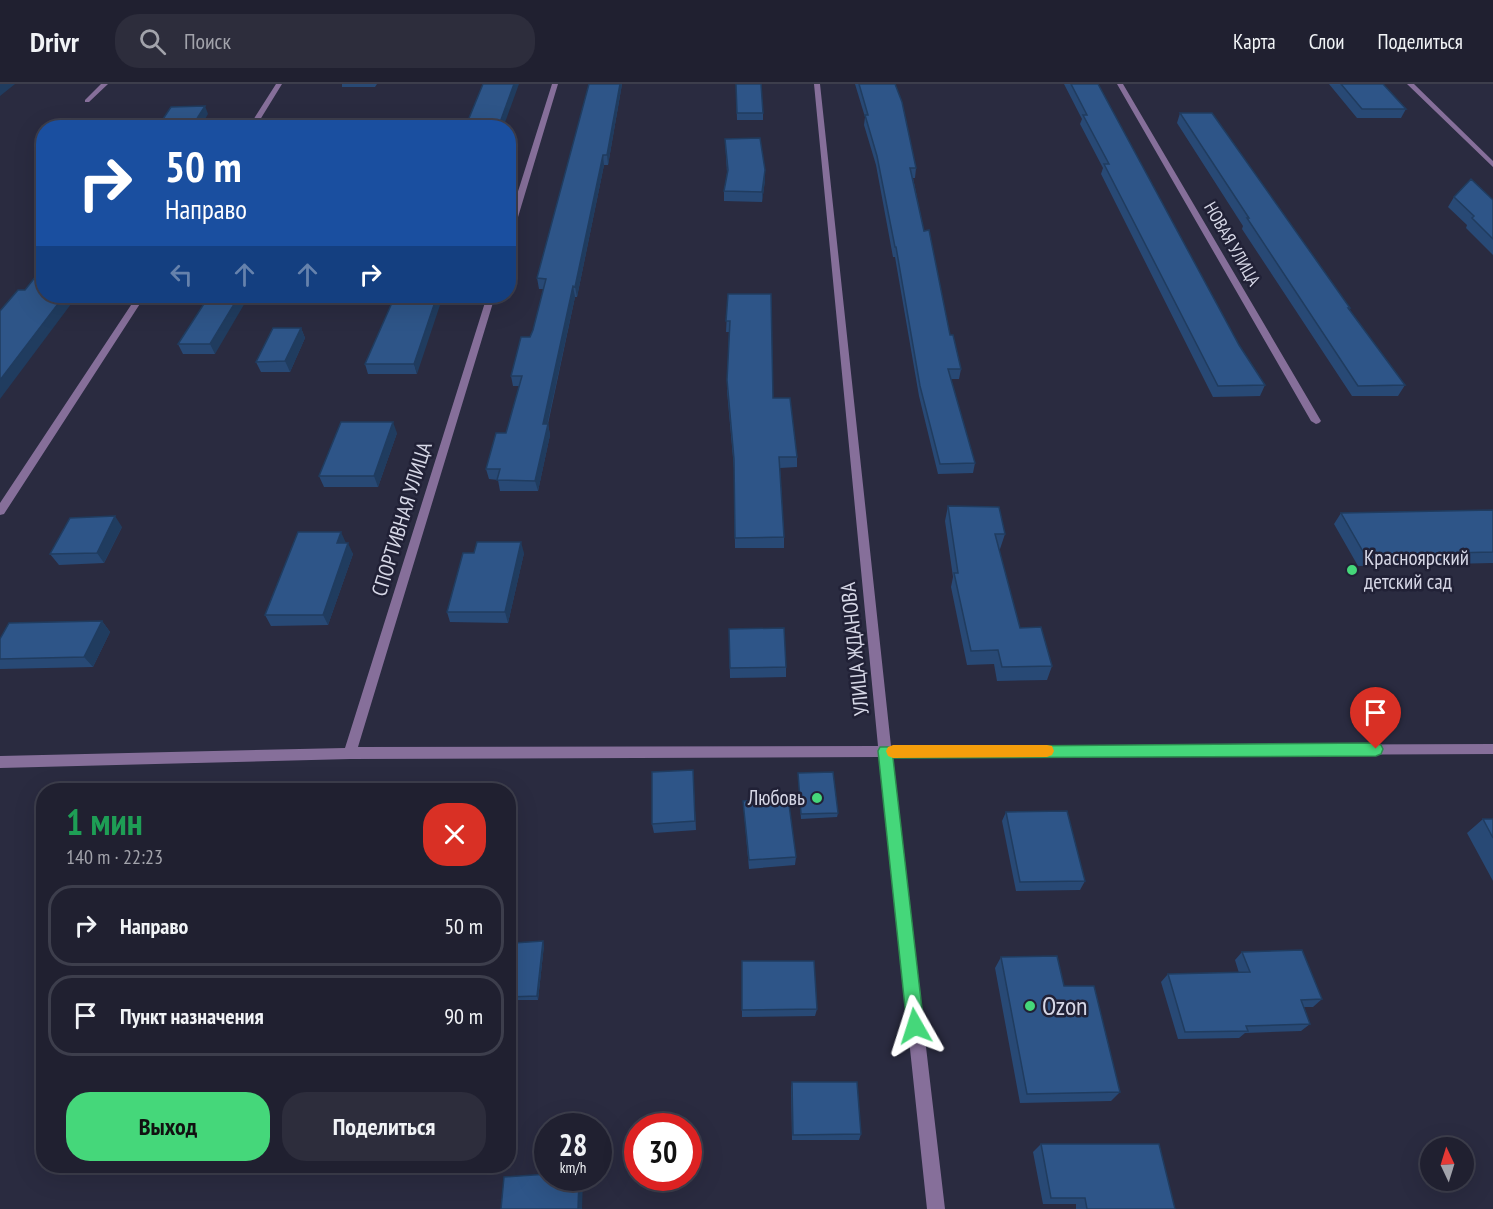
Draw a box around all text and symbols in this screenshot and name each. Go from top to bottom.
search box [115,14,535,68]
text: Drivr [30,23,79,60]
icon: search [136,25,169,58]
text: Поиск [184,27,231,55]
text: Карта [1233,28,1276,55]
text: Слои [1309,28,1344,55]
text: Поделиться [1377,28,1463,55]
text: 50 m [165,139,242,194]
icon: right [66,144,144,222]
text: Направо [165,192,247,226]
street label: НОВАЯ УЛИЦА [1199,198,1266,290]
icon: left [165,258,198,291]
icon: ahead [228,258,261,291]
icon: ahead [291,258,324,291]
icon: right [354,258,387,291]
street label: СПОРТИВНАЯ УЛИЦА [365,439,438,599]
place label: Красноярский детский сад [1364,544,1469,595]
marker: Красноярский детский сад [1345,563,1359,577]
street label: УЛИЦА ЖДАНОВА [834,581,875,717]
pin [1350,687,1401,749]
icon: arrive [1359,696,1392,729]
place label: Любовь [747,784,805,811]
marker: Любовь [810,791,824,805]
text: 1 мин [66,798,143,845]
button: close [423,803,486,866]
text: 140 m · 22:23 [66,844,163,870]
icon: right [69,909,102,942]
text: Направо [120,912,188,940]
text: 50 m [444,912,483,940]
place label: Ozon [1042,989,1088,1022]
position arrow [883,994,947,1058]
icon: arrive [69,999,102,1032]
marker: Ozon [1023,999,1037,1013]
text: Пункт назначения [120,1002,264,1030]
text: 90 m [444,1002,483,1030]
button: Выход [66,1092,270,1161]
button: Поделиться [282,1092,486,1161]
speed limit sign: 30 [624,1113,702,1191]
text: 28 [559,1125,587,1164]
north arrow [1420,1137,1474,1191]
map controls [1420,1137,1474,1191]
text: km/h [560,1158,586,1177]

